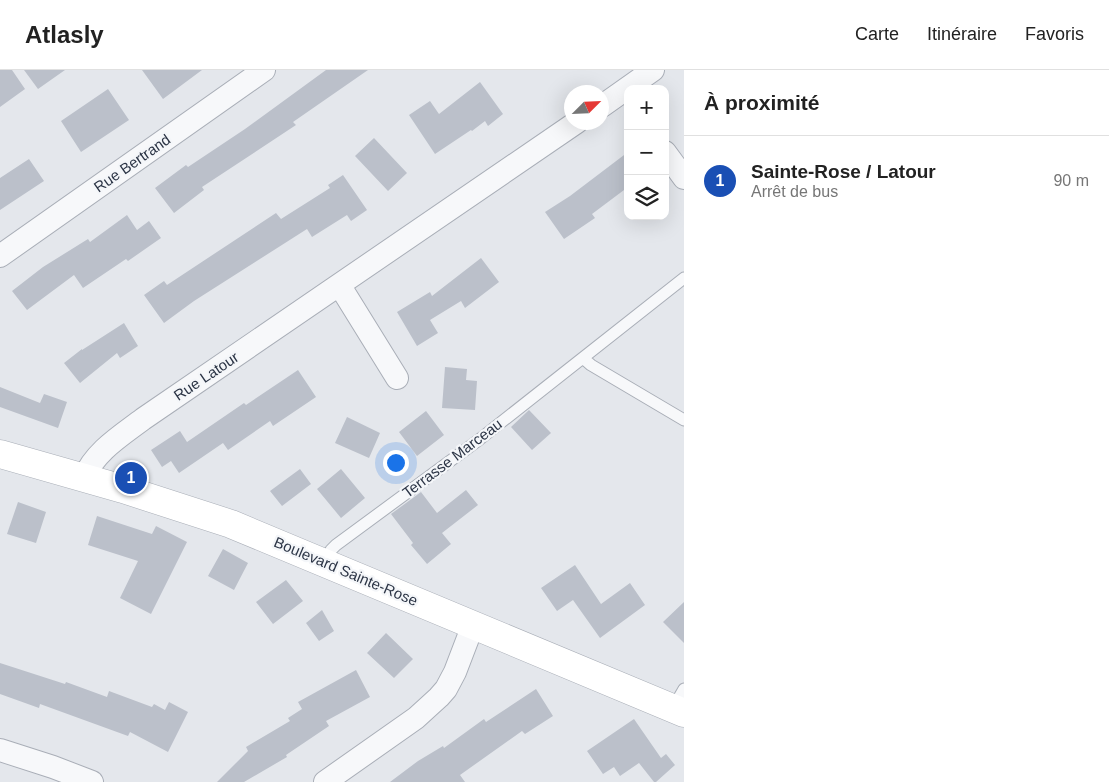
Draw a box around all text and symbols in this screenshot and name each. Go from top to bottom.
text: Atlasly [25,21,104,48]
text: Carte [855,24,899,44]
text: Itinéraire [927,24,997,44]
text: Favoris [1025,24,1084,44]
north arrow [564,85,609,130]
map controls [624,85,669,220]
button: + [624,85,669,130]
text: À proximité [704,91,820,114]
street label: Rue Bertrand [91,130,173,196]
button: − [624,130,669,175]
text: Sainte-Rose / Latour [751,161,936,182]
text: 1 [716,172,724,189]
text: 90 m [1053,172,1089,189]
button: layers [624,175,669,220]
text: Arrêt de bus [751,183,838,200]
street label: Rue Latour [170,348,242,404]
street label: Terrasse Marceau [399,415,505,501]
your location [383,450,409,476]
pin: 1 [115,459,147,497]
street label: Boulevard Sainte-Rose [272,533,420,609]

